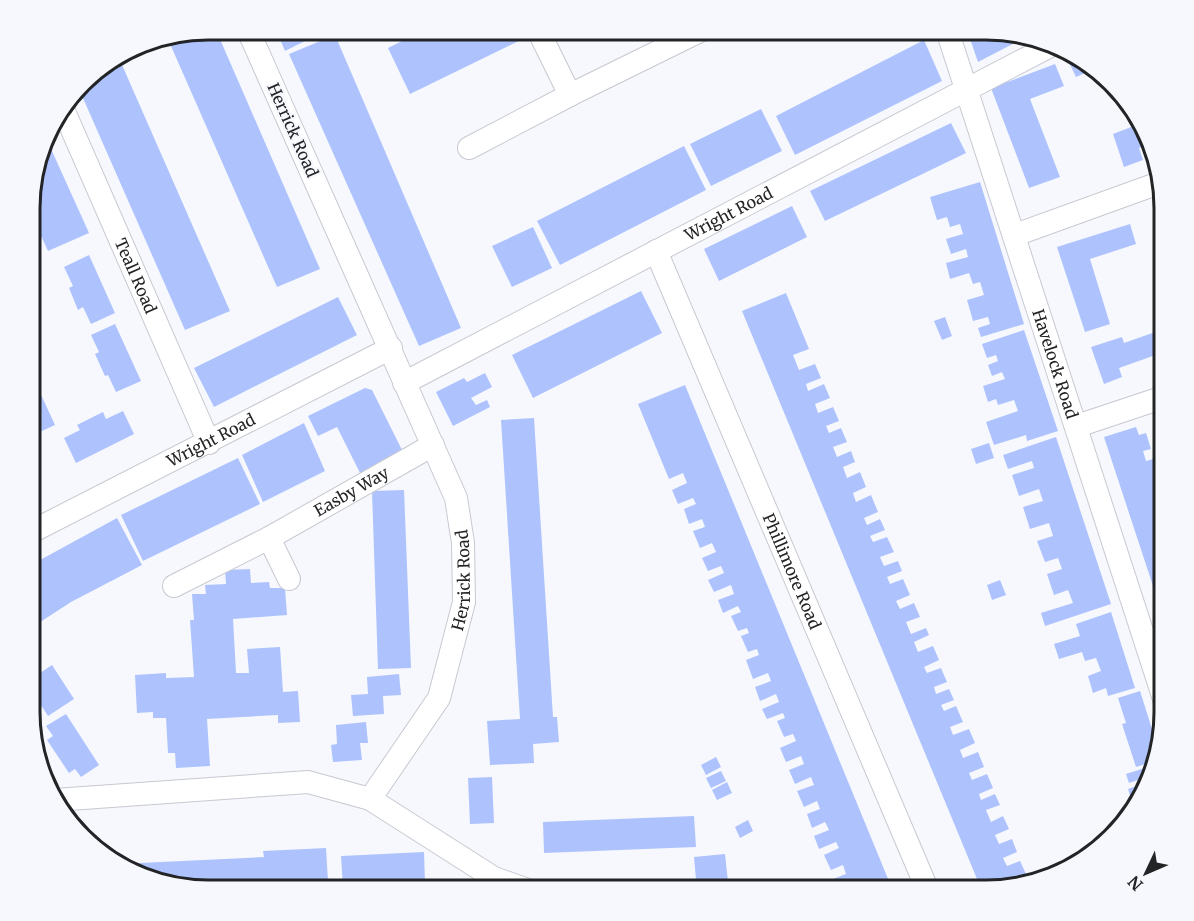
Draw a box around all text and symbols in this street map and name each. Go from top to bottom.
street label: Herrick Road [263,80,323,181]
street label: Wright Road [680,182,776,245]
street label: Teall Road [111,235,161,317]
street label: Havelock Road [1028,307,1082,421]
street label: Wright Road [163,409,259,471]
street label: Easby Way [310,462,393,520]
street label: Phillimore Road [759,510,826,633]
street label: Herrick Road [447,528,474,633]
north arrow [1116,843,1176,903]
text: N [1123,872,1147,895]

